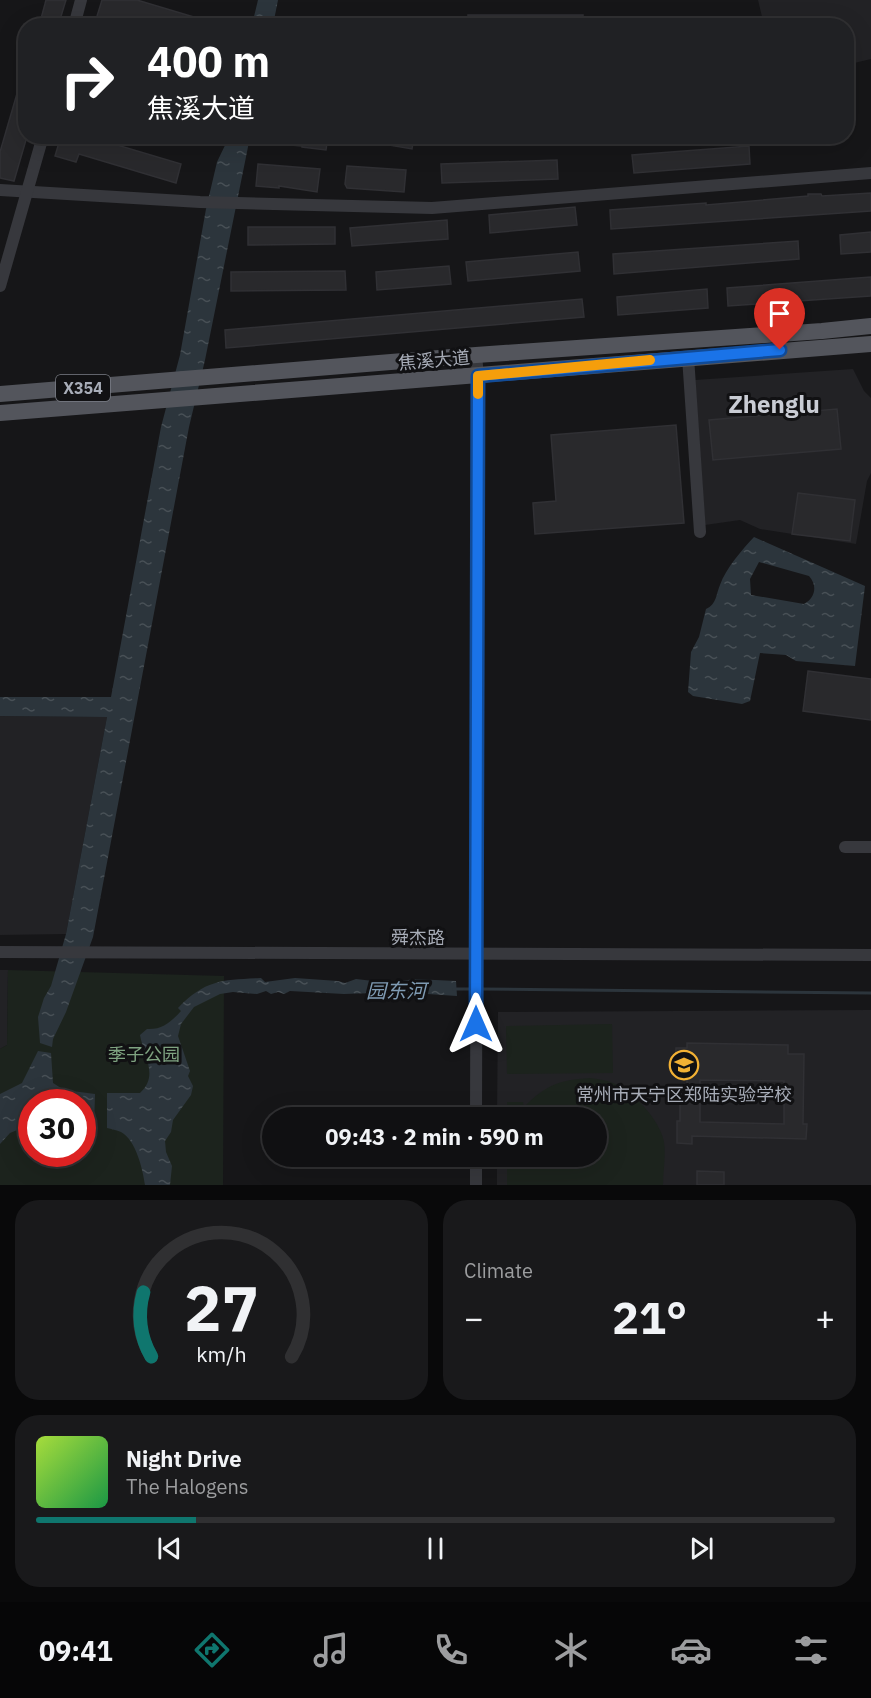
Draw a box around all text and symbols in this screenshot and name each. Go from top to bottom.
text: 400 m [147,34,270,89]
icon: right [48,42,126,120]
text: 焦溪大道 [147,90,255,125]
pin [754,288,805,350]
icon: arrive [763,297,796,330]
street label: 焦溪大道 [397,345,471,375]
road number: X354 [56,375,110,401]
district label: Zhenglu [728,388,820,420]
street label: 舜杰路 [391,926,445,949]
water label: 园东河 [366,977,430,1004]
position arrow [444,992,508,1056]
park label: 季子公园 [108,1043,180,1066]
school or university icon: 常州市天宁区郑陆实验学校 [668,1049,700,1081]
place label: 常州市天宁区郑陆实验学校 [576,1083,792,1106]
speed limit sign: 30 [18,1089,96,1167]
text: 09:43 · 2 min · 590 m [325,1122,544,1151]
text: Climate [464,1257,533,1284]
text: 27 [184,1267,259,1348]
text: 21° [612,1288,687,1346]
text: − [464,1296,484,1339]
text: + [815,1296,835,1339]
text: km/h [196,1340,247,1368]
text: Night Drive [126,1444,242,1473]
text: The Halogens [126,1473,248,1500]
icon: previous [153,1532,186,1565]
icon: pause [419,1532,452,1565]
icon: next [685,1532,718,1565]
icon: directions [191,1629,233,1671]
icon: music [310,1629,352,1671]
icon: phone [430,1629,472,1671]
icon: climate [550,1629,592,1671]
icon: car [670,1629,712,1671]
icon: filters [790,1629,832,1671]
text: 09:41 [39,1633,113,1668]

